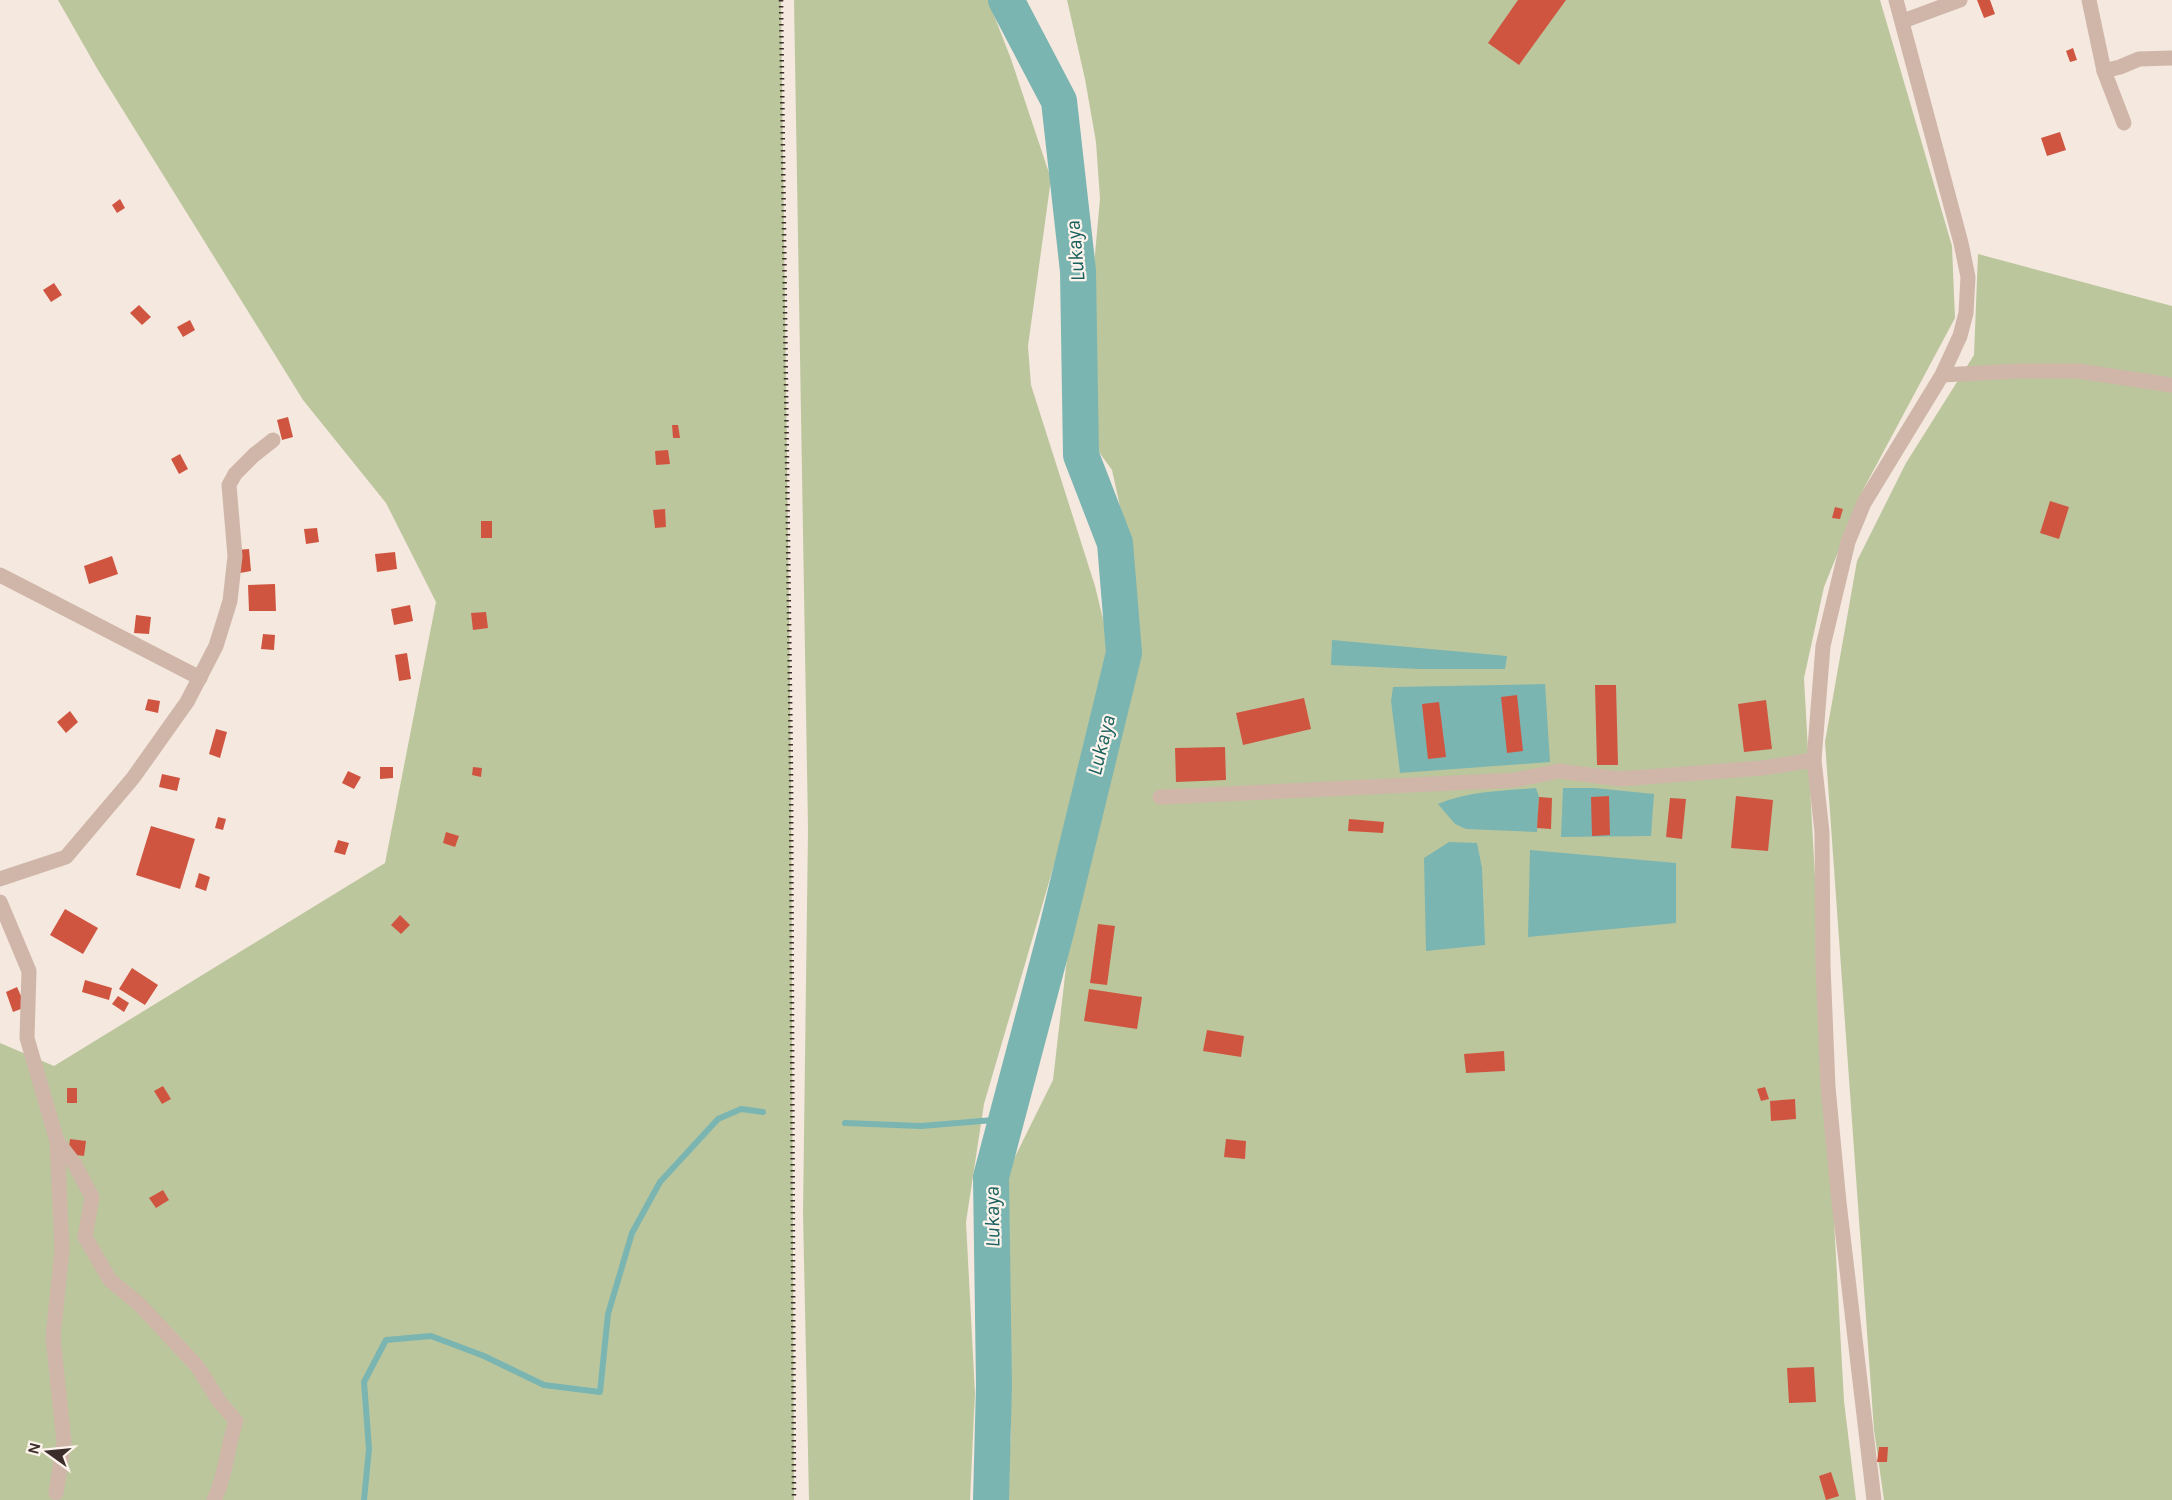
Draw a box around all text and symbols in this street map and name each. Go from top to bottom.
water label: Lukaya [1060,219,1090,283]
water label: Lukaya [1082,712,1120,778]
water label: Lukaya [979,1186,1005,1248]
north arrow [18,1422,78,1482]
text: N [23,1440,45,1456]

